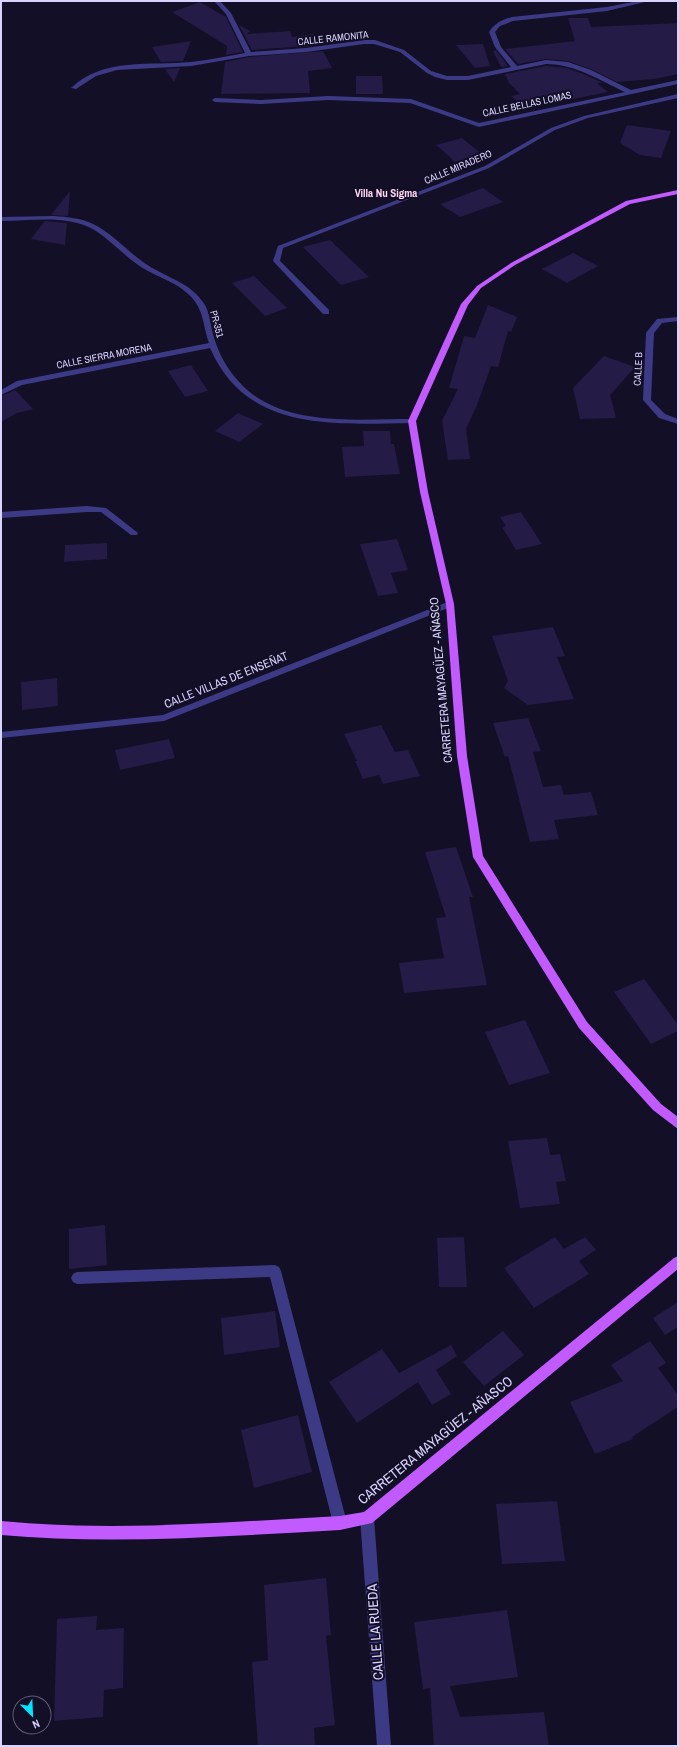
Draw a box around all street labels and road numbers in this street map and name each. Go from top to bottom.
street label: CALLE RAMONITA [297,28,369,48]
street label: CALLE BELLAS LOMAS [482,88,573,120]
street label: CALLE MIRADERO [422,147,494,187]
street label: PR-351 [207,309,227,340]
street label: CALLE SIERRA MORENA [55,340,153,372]
street label: CALLE B [631,351,645,386]
street label: CARRETERA MAYAGÜEZ - AÑASCO [425,596,456,764]
street label: CALLE VILLAS DE ENSEÑAT [162,648,290,712]
street label: CARRETERA MAYAGÜEZ - AÑASCO [354,1372,516,1508]
street label: CALLE LA RUEDA [363,1583,387,1681]

